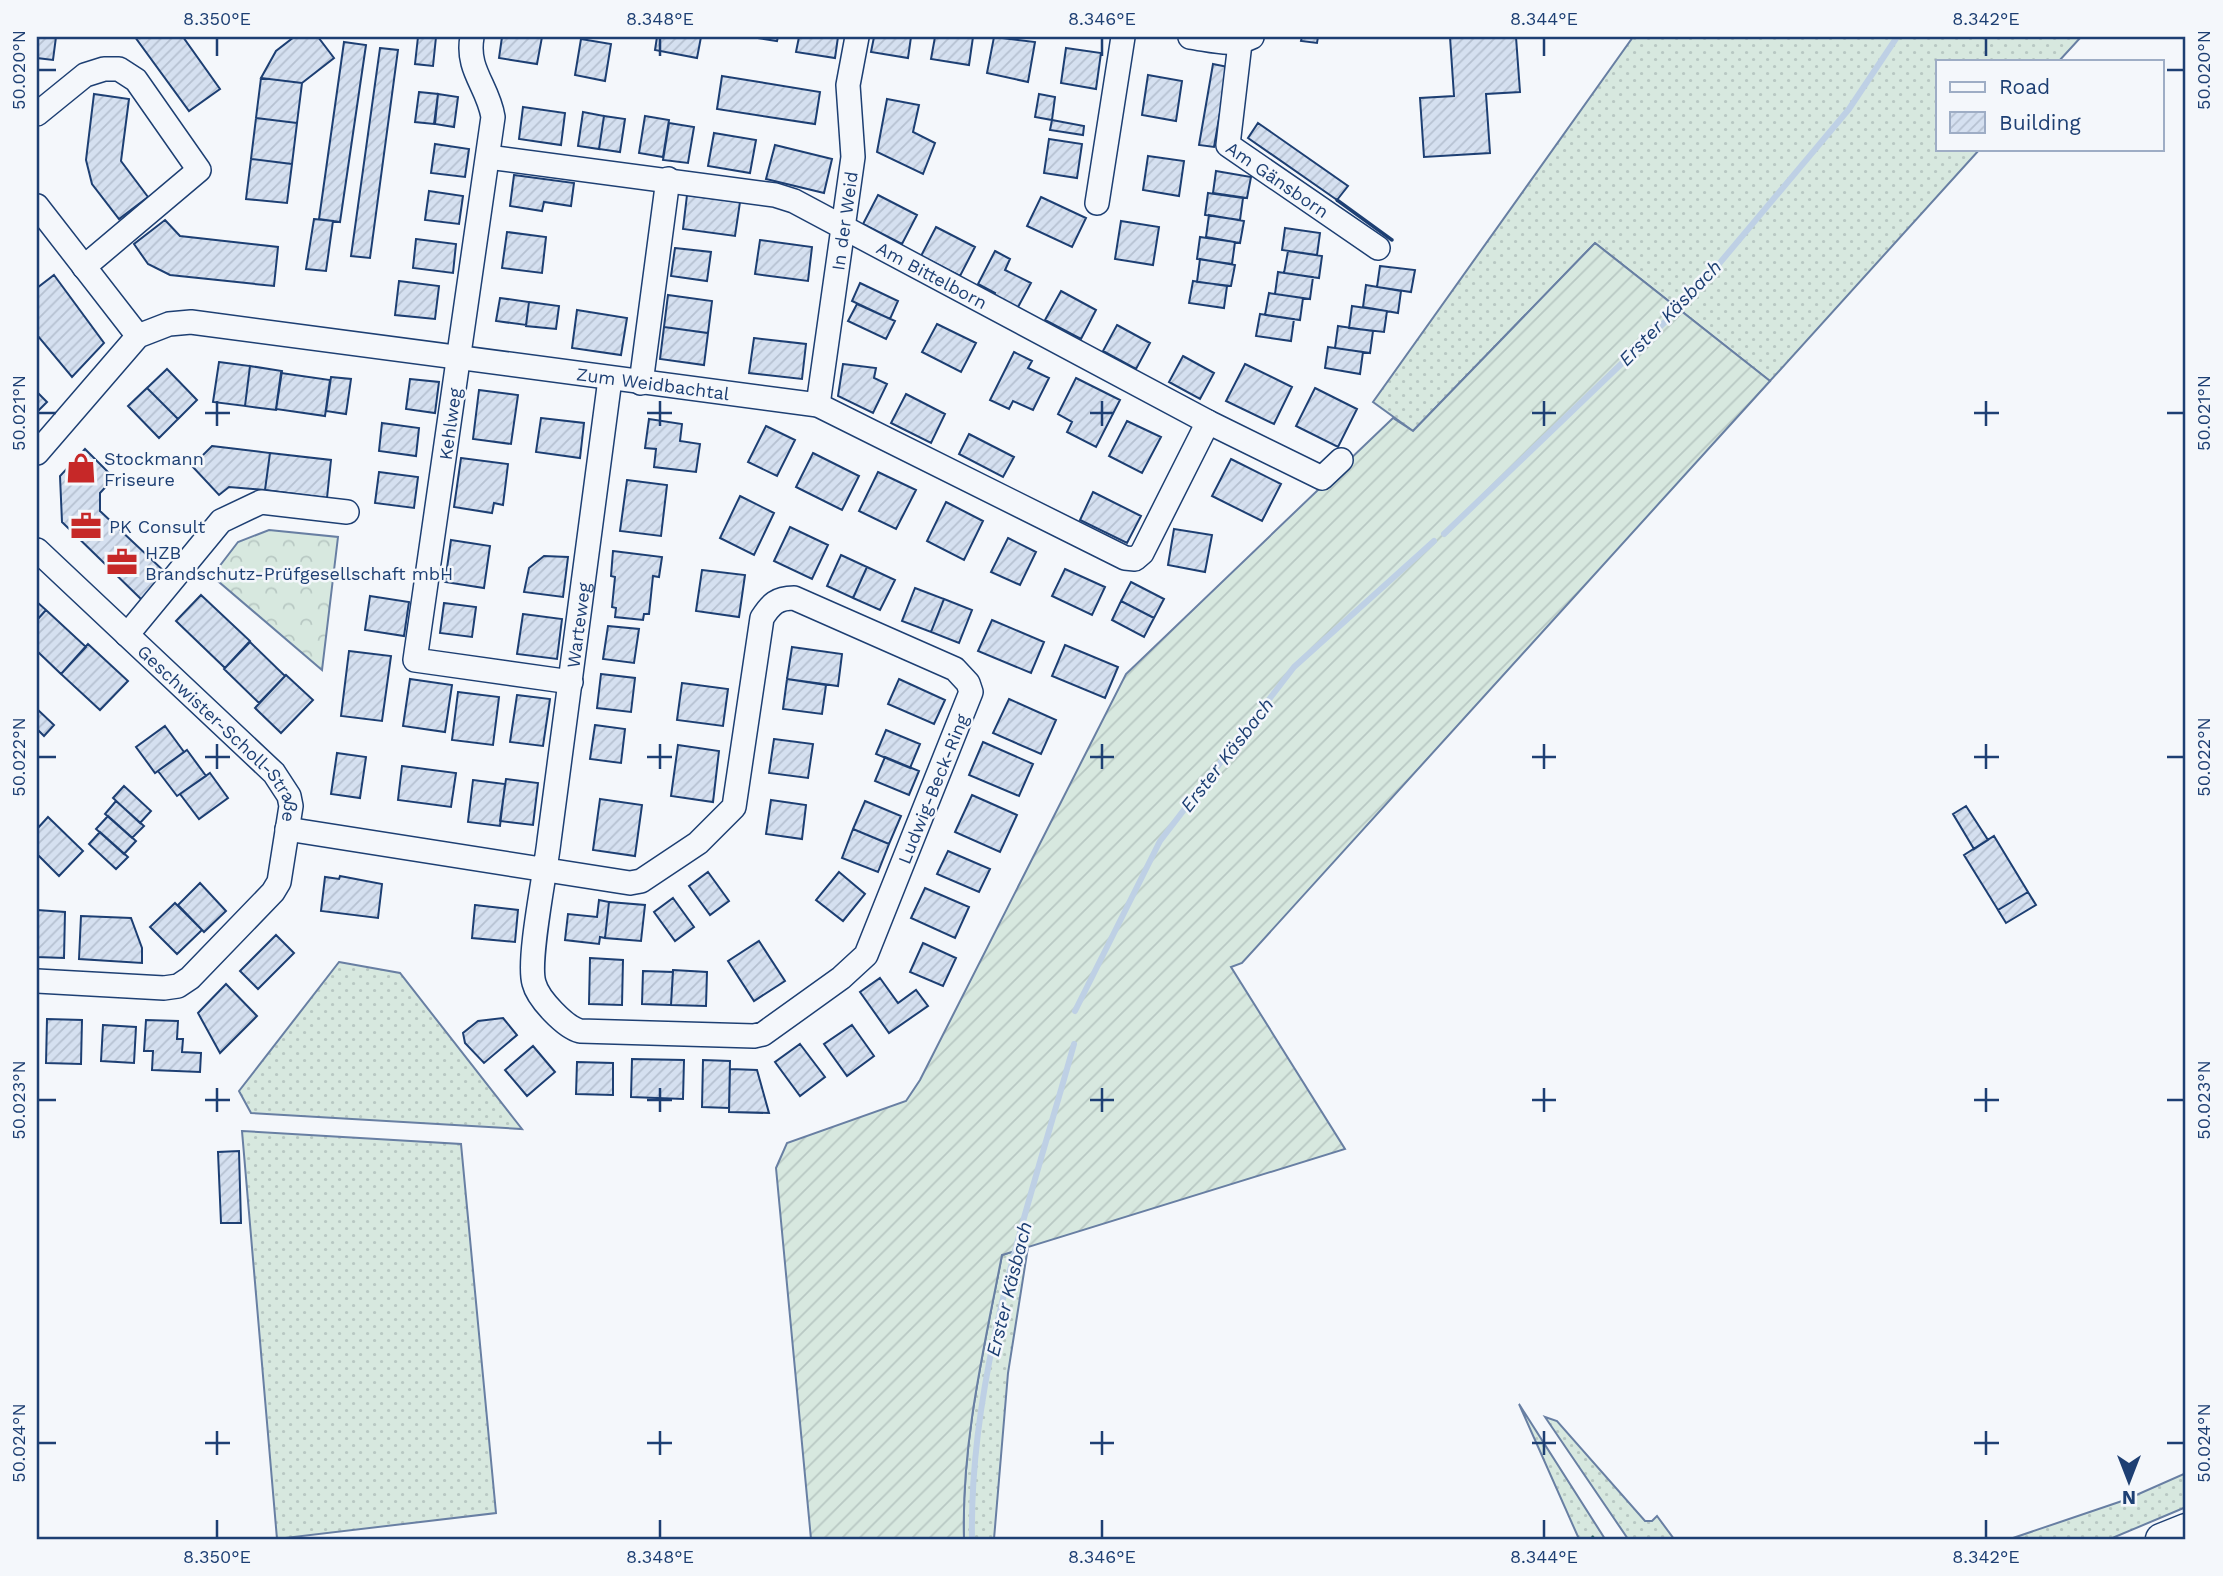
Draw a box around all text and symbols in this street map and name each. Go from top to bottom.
text: 8.350°E [183,8,251,29]
text: 8.348°E [626,8,694,29]
text: 8.346°E [1068,8,1136,29]
text: 8.344°E [1510,8,1578,29]
text: 8.342°E [1952,8,2020,29]
text: 50.020°N [8,30,29,110]
text: 50.020°N [2193,30,2214,110]
legend [1936,60,2164,150]
text: Road [1999,74,2050,99]
text: Building [1999,110,2081,135]
street label: Am Gänsborn [1222,137,1333,222]
street label: In der Weid [827,170,861,272]
street label: Am Bittelborn [873,237,991,313]
water label: Erster Käsbach [1614,255,1726,371]
street label: Zum Weidbachtal [575,363,731,404]
text: 50.021°N [8,375,29,451]
text: 50.021°N [2193,375,2214,451]
street label: Kehlweg [435,386,466,461]
place label: Stockmann Friseure [104,448,204,490]
shop icon: Stockmann Friseure [64,451,98,485]
office icon: PK Consult [69,509,103,543]
place label: PK Consult [109,516,206,537]
place label: HZB Brandschutz-Prüfgesellschaft mbH [145,542,453,584]
office icon: HZB Brandschutz-Prüfgesellschaft mbH [105,545,139,579]
street label: Warteweg [562,581,594,669]
street label: Geschwister-Scholl-Straße [134,640,302,824]
water label: Erster Käsbach [1175,694,1279,816]
street label: Ludwig-Beck-Ring [893,711,973,867]
text: 50.022°N [8,717,29,797]
text: 50.022°N [2193,717,2214,797]
text: 50.023°N [8,1060,29,1140]
text: 50.023°N [2193,1060,2214,1140]
water label: Erster Käsbach [981,1219,1037,1359]
text: 50.024°N [8,1403,29,1483]
text: 50.024°N [2193,1403,2214,1483]
north arrow [2094,1446,2164,1516]
text: N [2122,1486,2136,1509]
text: 8.350°E [183,1546,251,1567]
text: 8.348°E [626,1546,694,1567]
text: 8.346°E [1068,1546,1136,1567]
text: 8.344°E [1510,1546,1578,1567]
text: 8.342°E [1952,1546,2020,1567]

